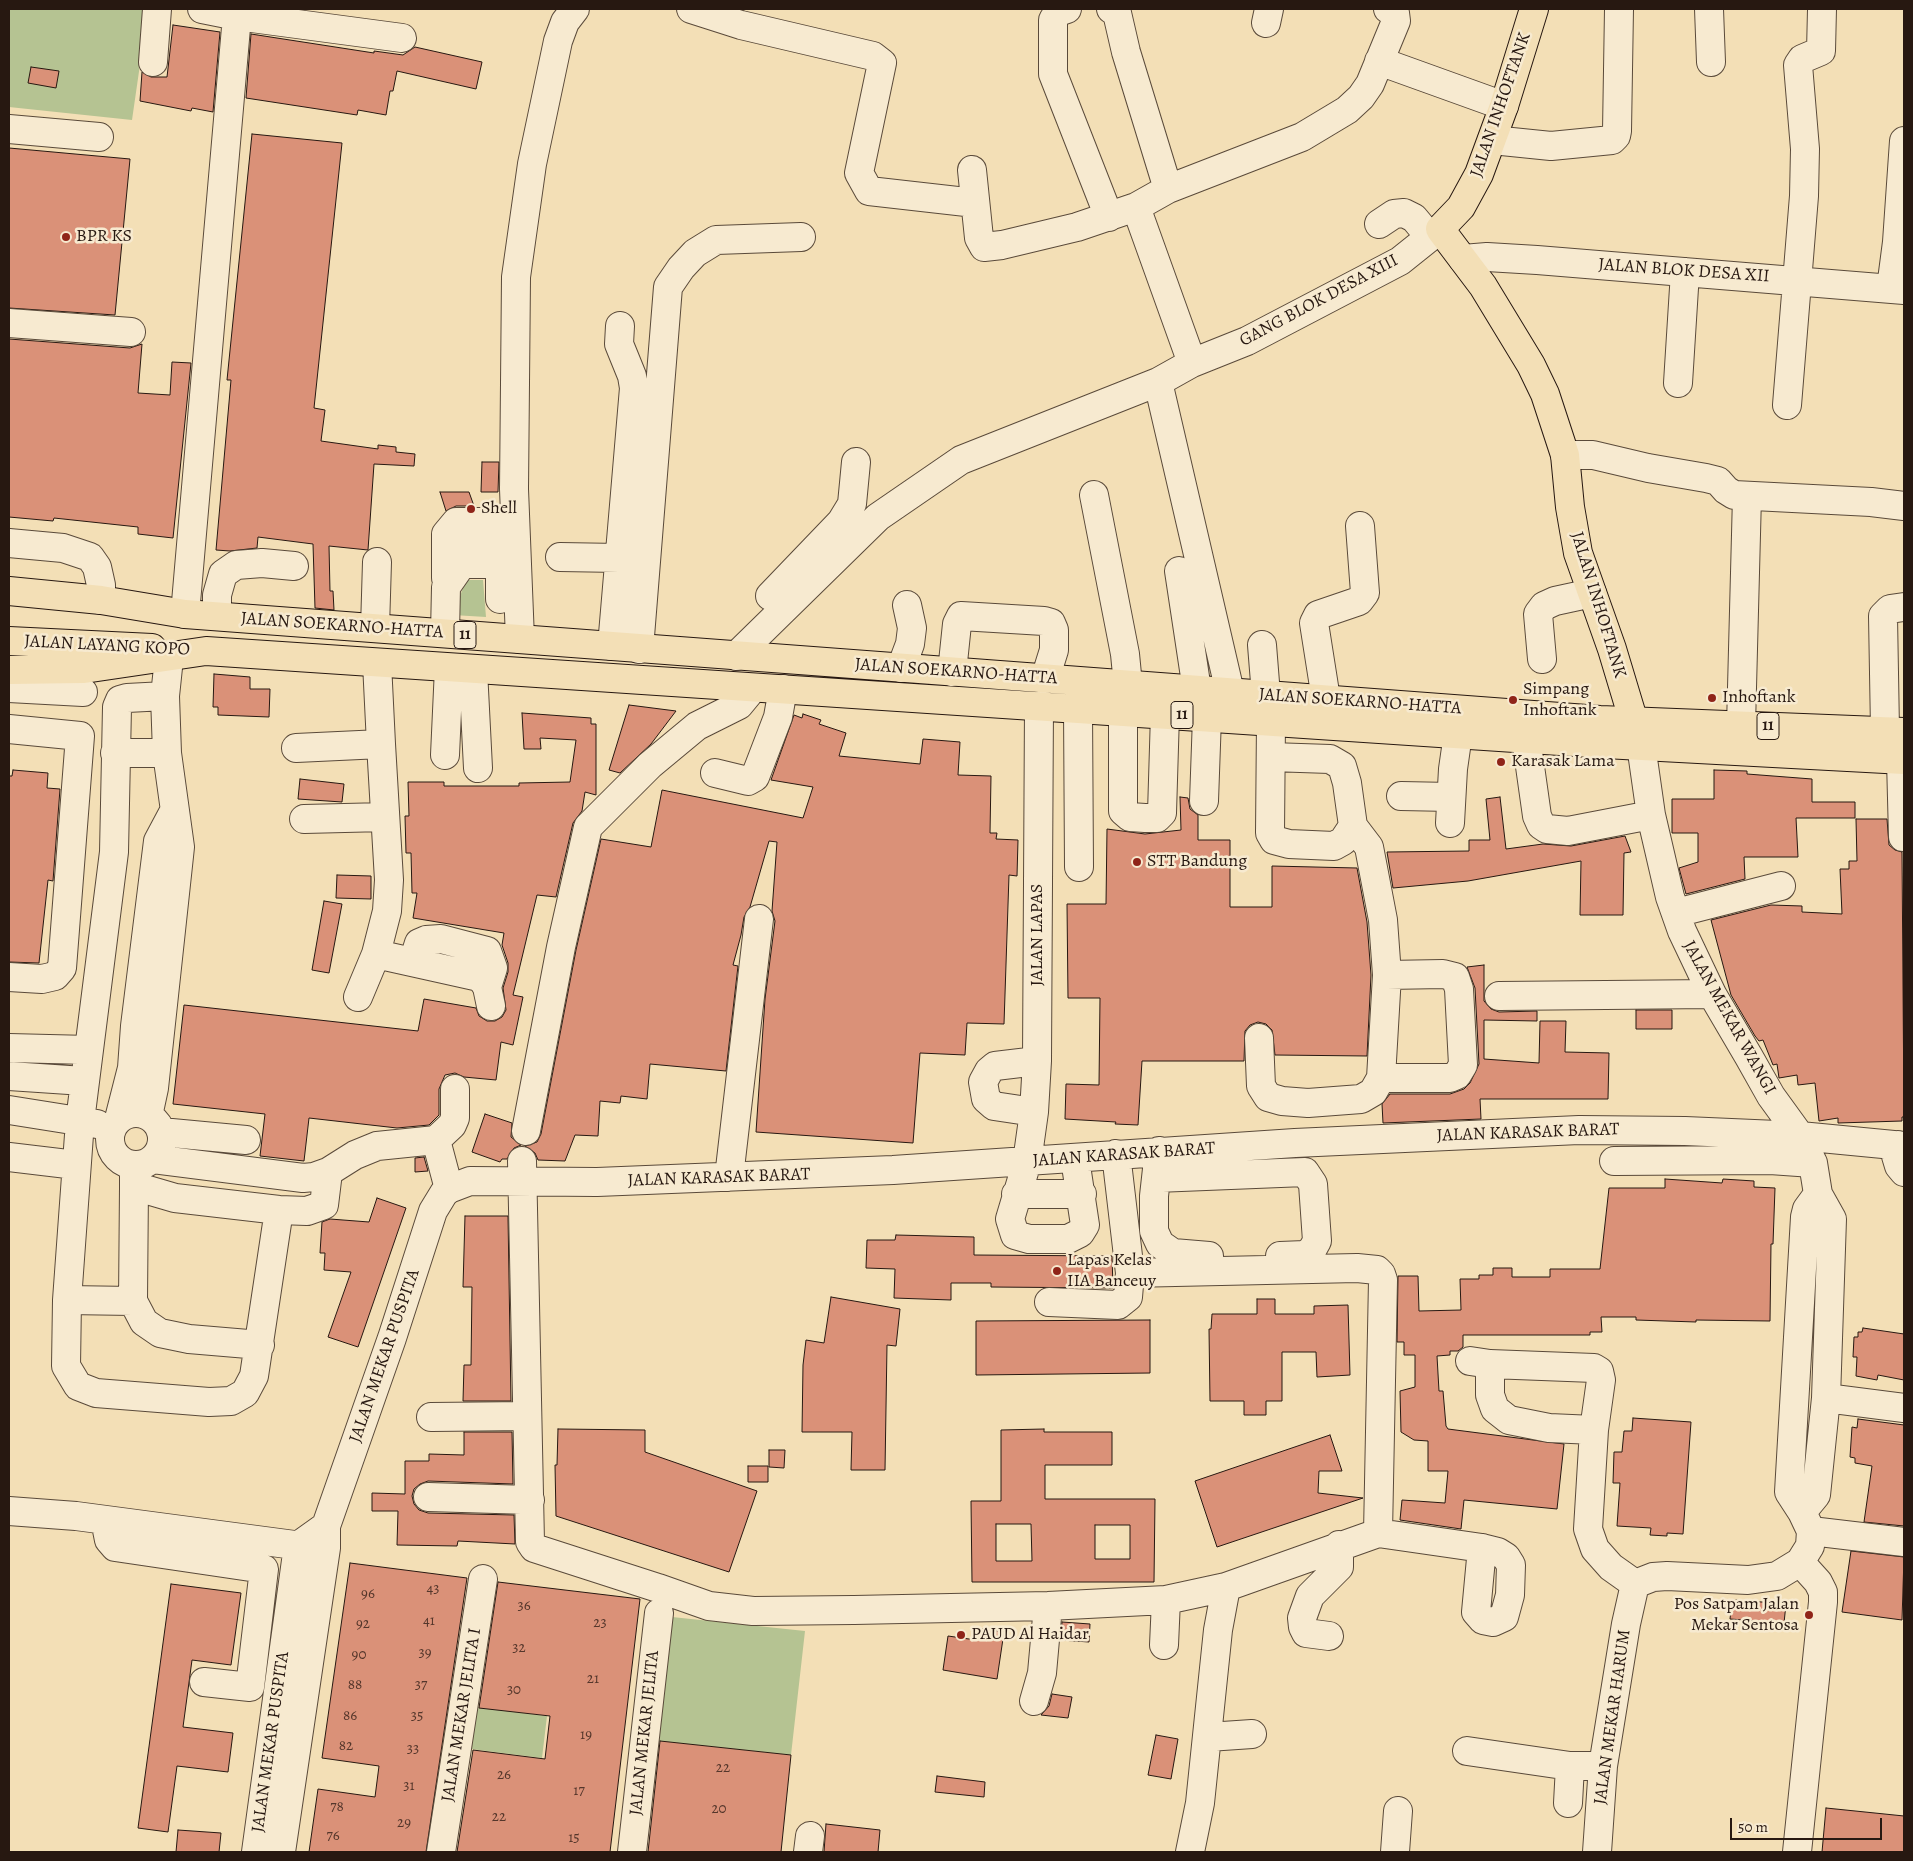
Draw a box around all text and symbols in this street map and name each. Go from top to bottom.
street label: JALAN INHOFTANK [1466,30,1536,180]
place label: BPR KS [76,226,132,248]
marker: BPR KS [60,231,72,243]
street label: GANG BLOK DESA XIII [1236,250,1402,352]
street label: JALAN BLOK DESA XII [1598,254,1770,288]
place label: Shell [481,498,517,520]
marker: Shell [465,503,477,515]
street label: JALAN INHOFTANK [1566,529,1630,681]
street label: JALAN SOEKARNO-HATTA [240,608,444,644]
road number: 11 [454,622,476,648]
street label: JALAN LAYANG KOPO [24,631,190,661]
street label: JALAN SOEKARNO-HATTA [854,654,1058,690]
place label: Simpang Inhoftank [1523,679,1597,722]
street label: JALAN SOEKARNO-HATTA [1258,684,1462,720]
place label: Inhoftank [1722,687,1796,709]
marker: Inhoftank [1706,692,1718,704]
marker: Simpang Inhoftank [1507,694,1519,706]
road number: 11 [1171,702,1193,728]
road number: 11 [1757,712,1779,739]
place label: Karasak Lama [1511,751,1615,773]
marker: Karasak Lama [1495,756,1507,768]
place label: STT Bandung [1147,851,1247,873]
marker: STT Bandung [1131,856,1143,868]
street label: JALAN LAPAS [1027,884,1049,986]
street label: JALAN MEKAR WANGI [1678,937,1780,1099]
street label: JALAN KARASAK BARAT [1436,1119,1620,1147]
street label: JALAN KARASAK BARAT [1032,1138,1216,1172]
street label: JALAN KARASAK BARAT [627,1164,811,1192]
place label: Lapas Kelas IIA Banceuy [1067,1250,1156,1292]
marker: Lapas Kelas IIA Banceuy [1051,1265,1063,1277]
street label: JALAN MEKAR PUSPITA [345,1266,425,1446]
house number: 43 [426,1580,440,1598]
house number: 96 [361,1585,375,1603]
place label: Pos Satpam Jalan Mekar Sentosa [1674,1594,1799,1636]
house number: 36 [517,1597,531,1615]
marker: Pos Satpam Jalan Mekar Sentosa [1803,1609,1815,1621]
house number: 41 [423,1612,435,1630]
house number: 23 [593,1614,607,1632]
house number: 92 [356,1615,370,1633]
place label: PAUD Al Haidar [971,1624,1089,1646]
street label: JALAN MEKAR JELITA I [438,1626,486,1804]
street label: JALAN MEKAR HARUM [1590,1628,1636,1806]
marker: PAUD Al Haidar [955,1629,967,1641]
house number: 32 [512,1639,526,1657]
house number: 39 [418,1644,432,1662]
house number: 90 [352,1646,366,1664]
street label: JALAN MEKAR JELITA [626,1649,664,1817]
street label: JALAN MEKAR PUSPITA [248,1650,294,1834]
house number: 21 [587,1670,599,1688]
house number: 88 [348,1676,362,1694]
house number: 37 [415,1676,427,1694]
house number: 30 [507,1681,521,1699]
house number: 86 [343,1707,357,1725]
house number: 35 [411,1707,423,1725]
house number: 19 [580,1726,592,1744]
house number: 82 [339,1737,353,1755]
house number: 33 [407,1740,419,1758]
house number: 22 [716,1759,730,1777]
house number: 26 [497,1766,511,1784]
house number: 31 [403,1777,415,1795]
house number: 17 [573,1782,585,1800]
house number: 78 [330,1798,344,1816]
house number: 20 [711,1800,727,1818]
house number: 22 [492,1808,506,1826]
scale bar [1733,1808,1886,1840]
house number: 29 [397,1814,411,1832]
text: 50 m [1738,1817,1768,1837]
house number: 76 [326,1827,340,1845]
house number: 15 [568,1829,580,1847]

